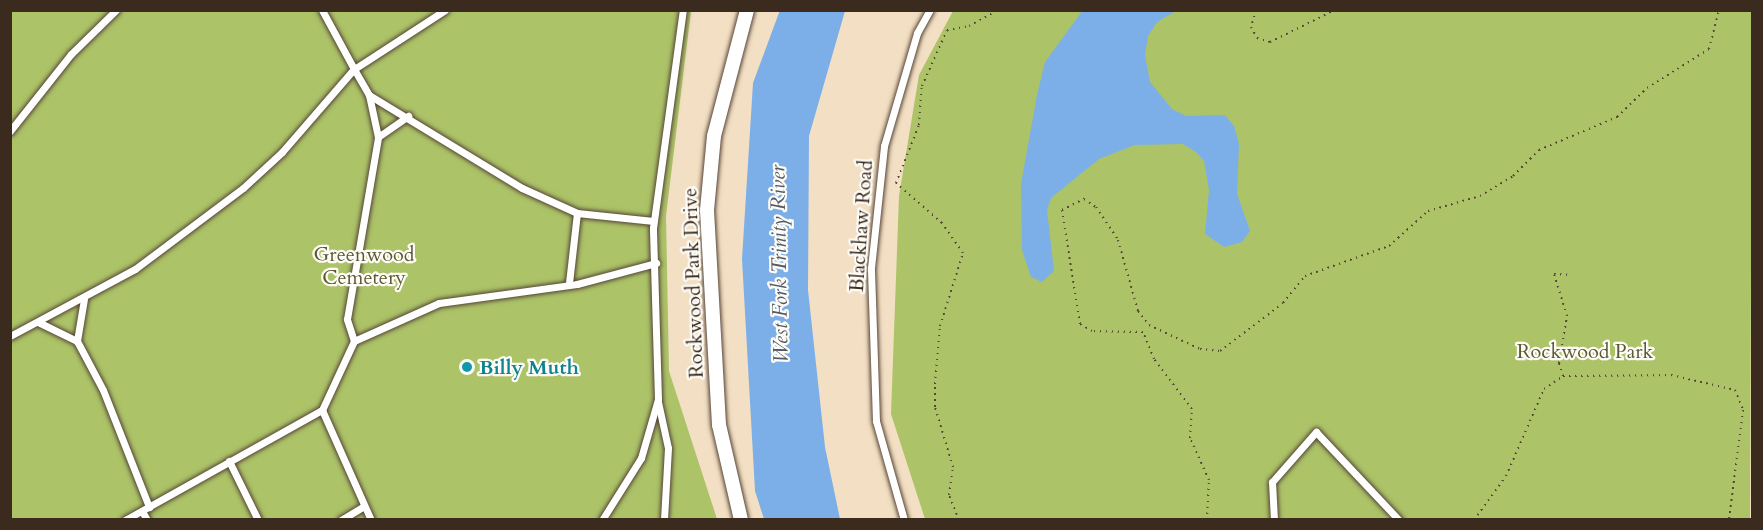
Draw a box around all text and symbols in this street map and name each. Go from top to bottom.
street label: Blackhaw Road [844,159,878,293]
water label: West Fork Trinity River [766,165,794,363]
street label: Rockwood Park Drive [678,187,708,379]
park label: Greenwood Cemetery [314,242,414,289]
park label: Rockwood Park [1517,339,1653,363]
place label: Billy Muth [479,355,579,379]
marker: Billy Muth [460,360,474,374]

